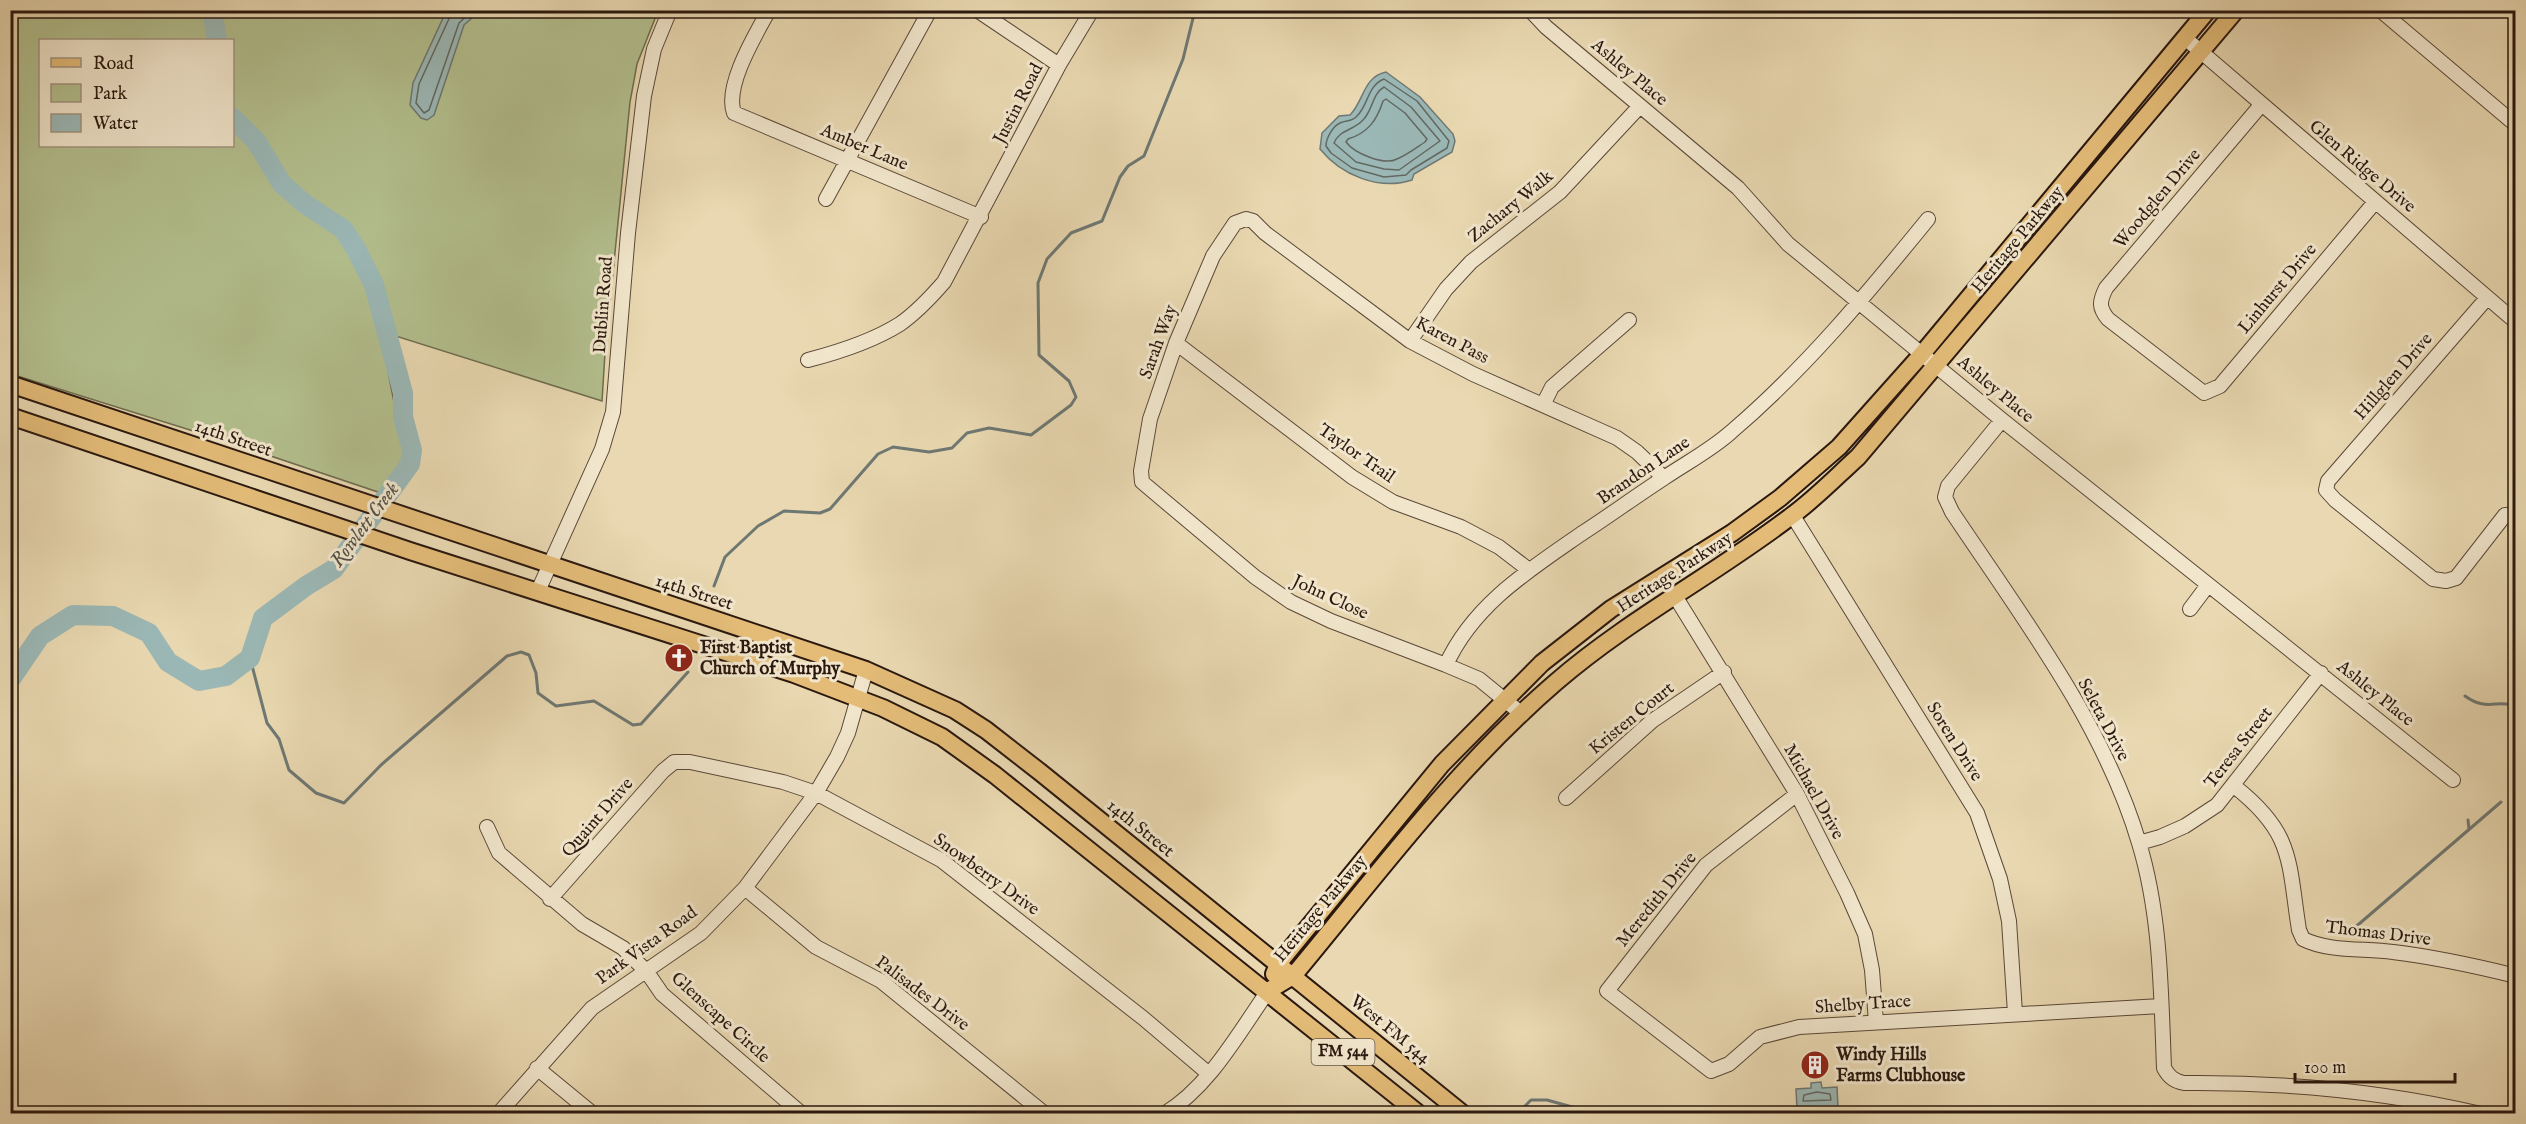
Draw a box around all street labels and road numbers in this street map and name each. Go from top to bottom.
street label: Ashley Place [1585,34,1672,112]
street label: Justin Road [988,59,1049,150]
street label: Glen Ridge Drive [2304,116,2420,218]
street label: Amber Lane [816,119,911,177]
street label: Woodglen Drive [2109,144,2207,254]
street label: Zachary Walk [1464,165,1559,248]
street label: Heritage Parkway [1966,181,2070,298]
street label: Linhurst Drive [2234,239,2322,339]
street label: Dublin Road [589,255,619,354]
street label: Sarah Way [1135,302,1183,382]
street label: Karen Pass [1411,312,1493,370]
street label: Hillglen Drive [2350,329,2438,425]
street label: Ashley Place [1951,351,2038,429]
street label: 14th Street [191,415,275,463]
street label: Taylor Trail [1313,419,1399,489]
street label: Brandon Lane [1593,432,1695,510]
street label: Heritage Parkway [1613,527,1737,619]
street label: John Close [1286,569,1372,626]
street label: 14th Street [652,570,736,616]
street label: Ashley Place [2331,655,2418,732]
street label: Seleta Drive [2072,675,2134,765]
street label: Kristen Court [1585,678,1679,760]
street label: Soren Drive [1921,698,1987,786]
street label: Teresa Street [2200,703,2278,793]
street label: Michael Drive [1777,740,1849,844]
street label: Quaint Drive [557,773,639,863]
street label: 14th Street [1102,795,1178,863]
street label: Snowberry Drive [928,829,1044,921]
street label: Meredith Drive [1612,848,1702,952]
street label: Heritage Parkway [1269,850,1373,967]
street label: Park Vista Road [592,901,702,990]
street label: Thomas Drive [2324,916,2432,952]
street label: Palisades Drive [870,951,974,1037]
street label: Glenscape Circle [666,967,774,1069]
street label: Shelby Trace [1814,990,1912,1020]
street label: West FM 544 [1345,991,1435,1069]
road number: FM 544 [1312,1039,1374,1065]

